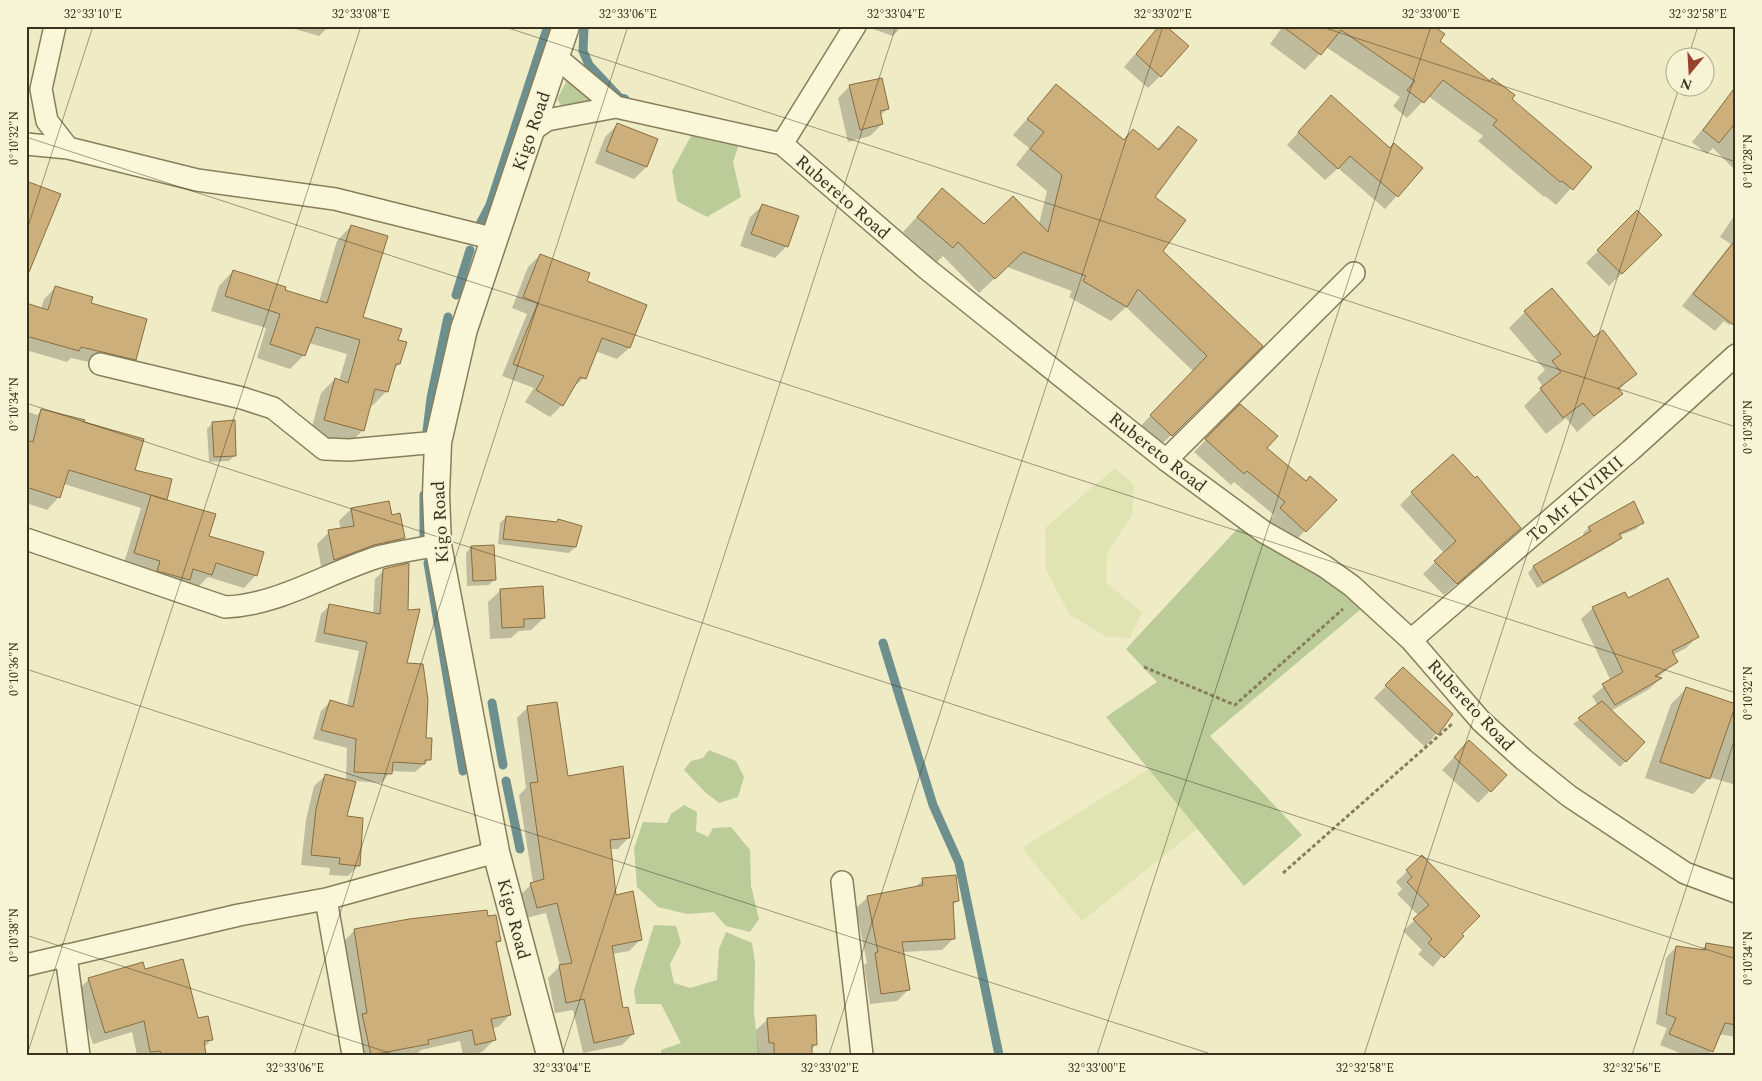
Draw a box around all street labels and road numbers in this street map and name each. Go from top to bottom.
street label: Kigo Road [505,88,558,175]
street label: Rubereto Road [789,149,896,246]
street label: Rubereto Road [1103,405,1212,499]
street label: To Mr KIVIRII [1521,450,1630,549]
street label: Kigo Road [425,480,456,564]
street label: Rubereto Road [1421,653,1521,758]
street label: Kigo Road [490,876,537,963]

